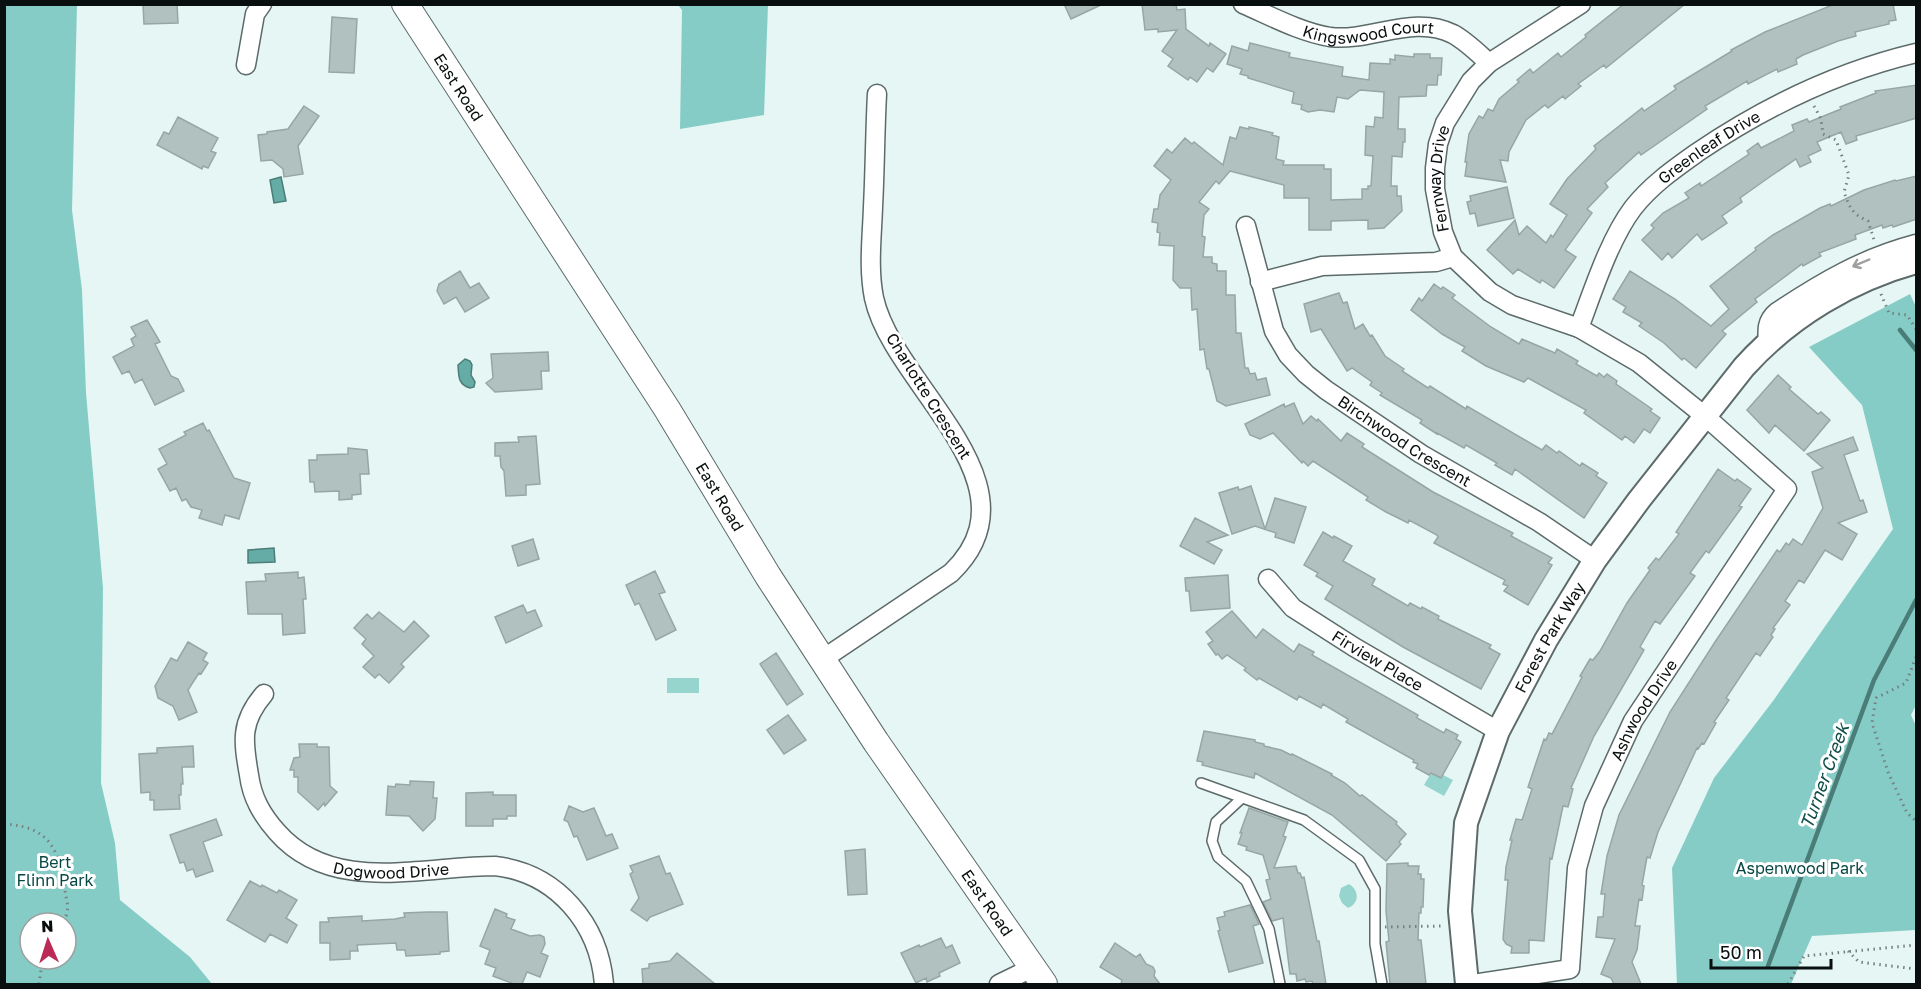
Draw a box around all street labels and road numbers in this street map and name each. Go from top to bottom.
street label: Kingswood Court [1300,17,1435,48]
street label: East Road [430,49,488,125]
street label: Greenleaf Drive [1654,106,1764,188]
street label: Fernway Drive [1424,122,1454,234]
street label: Charlotte Crescent [882,329,976,463]
street label: Birchwood Crescent [1334,391,1475,491]
street label: East Road [692,459,749,535]
street label: Forest Park Way [1510,578,1589,696]
street label: Firview Place [1328,626,1427,695]
street label: Ashwood Drive [1606,655,1681,764]
street label: Dogwood Drive [331,857,450,883]
street label: East Road [957,865,1018,940]

